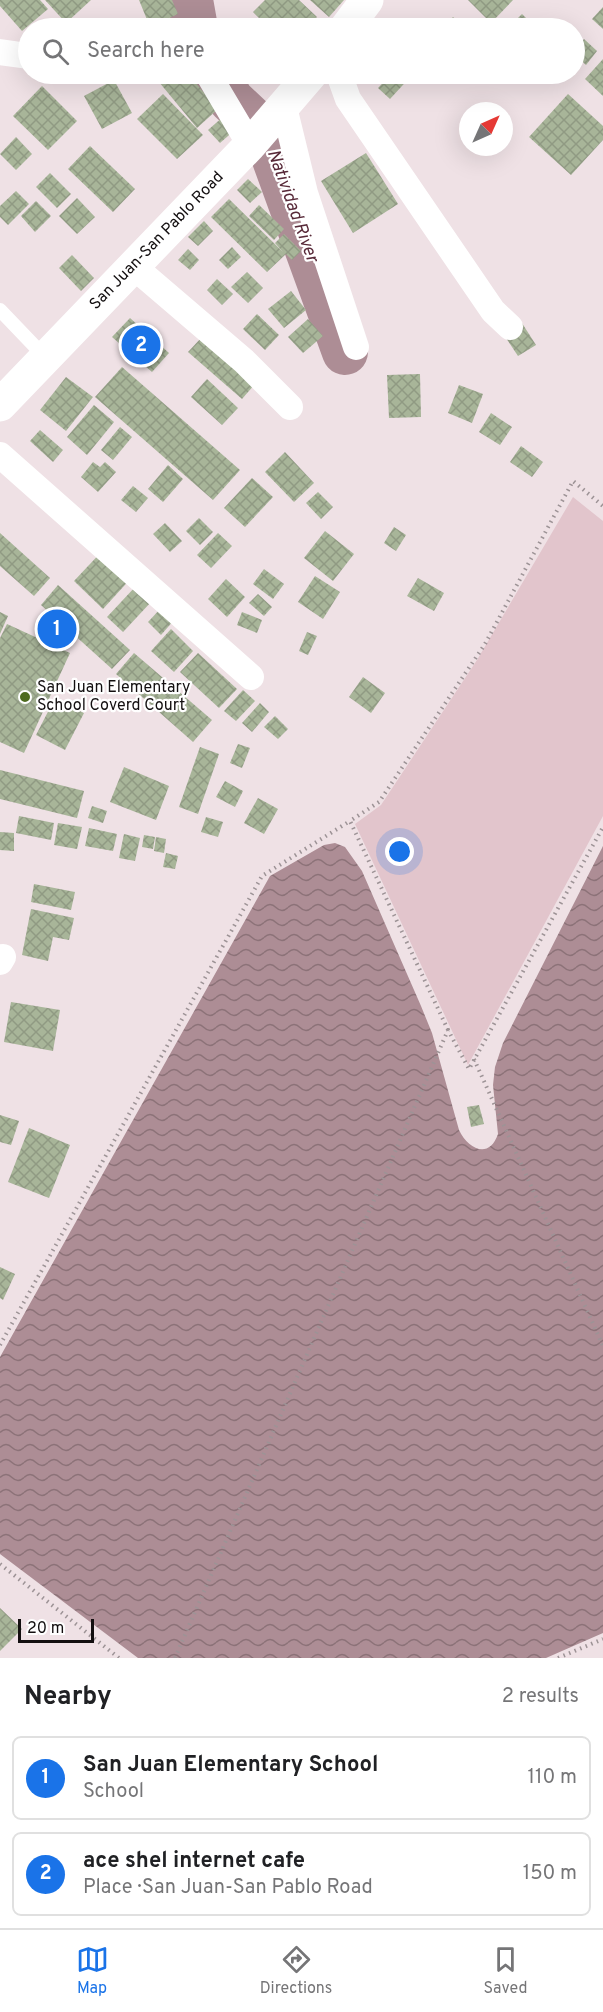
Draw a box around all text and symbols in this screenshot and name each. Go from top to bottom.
search box [18,18,585,84]
icon: search [39,35,72,68]
text: Search here [87,38,205,65]
north arrow [459,102,513,156]
water label: Natividad River [261,146,324,268]
street label: San Juan-San Pablo Road [86,168,228,314]
pin: 2 [122,322,160,368]
pin: 1 [38,606,76,652]
place label: San Juan Elementary School Coverd Court [37,678,190,716]
marker: San Juan Elementary School Coverd Court [18,690,32,704]
your location [385,837,414,866]
scale bar [18,1616,94,1644]
text: 20 m [27,1619,64,1639]
text: Nearby [24,1681,112,1714]
text: 2 results [502,1684,579,1710]
text: San Juan Elementary School [83,1752,378,1779]
text: 1 [42,1765,50,1791]
text: 110 m [528,1765,577,1791]
text: School [83,1779,144,1805]
text: ace shel internet cafe [83,1848,305,1875]
text: 2 [39,1861,52,1887]
text: 150 m [523,1861,577,1887]
text: Place · San Juan-San Pablo Road [83,1875,373,1901]
tab: Map [76,1943,109,1999]
tab: Directions [260,1943,332,1999]
tab: Saved [483,1943,527,1999]

